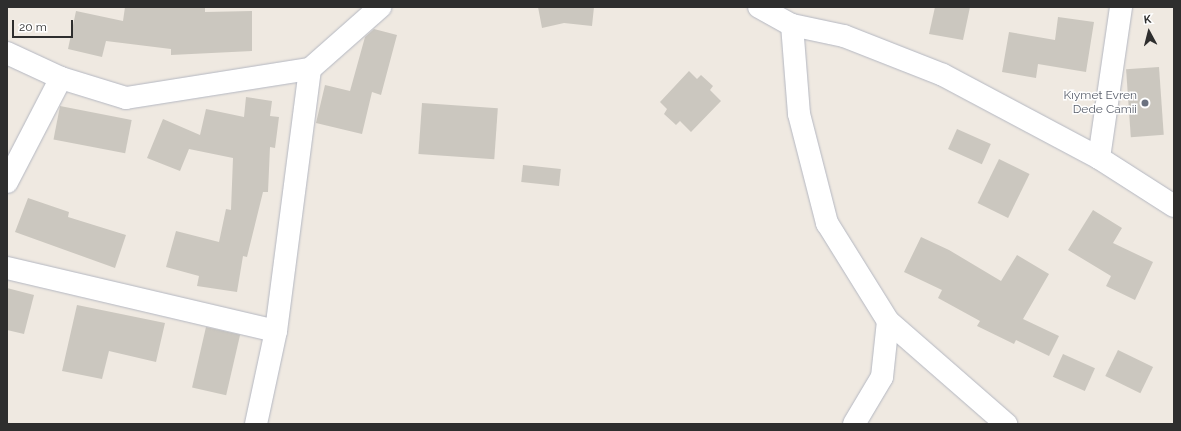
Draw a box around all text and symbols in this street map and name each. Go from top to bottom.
scale bar [14,12,75,38]
north arrow [1129,12,1169,52]
text: K [1143,13,1152,26]
text: 20 m [19,20,47,34]
place label: Kıymet Evren Dede Camii [1064,89,1137,117]
marker: Kıymet Evren Dede Camii [1140,98,1150,108]

